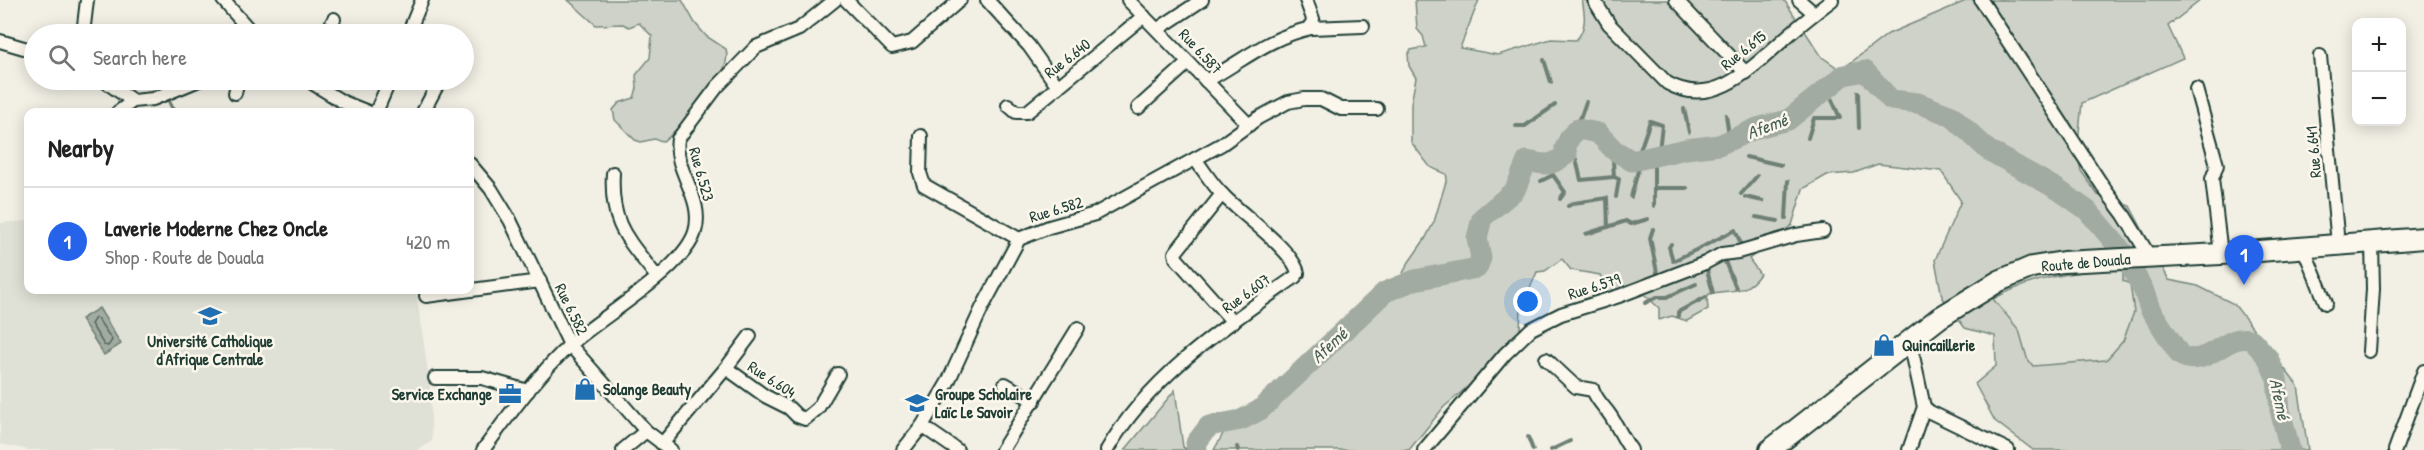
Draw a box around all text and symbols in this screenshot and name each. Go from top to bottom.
map controls [2352,18,2406,126]
button: + [2352,18,2406,72]
street label: Rue 6.587 [1174,23,1228,79]
search box [24,24,474,90]
street label: Rue 6.615 [1716,25,1770,75]
street label: Rue 6.640 [1039,33,1095,83]
icon: search [45,41,78,74]
text: Search here [93,42,187,72]
button: − [2352,72,2406,126]
water label: Afemé [1743,107,1792,145]
street label: Rue 6.641 [2300,125,2326,179]
text: Nearby [48,130,114,165]
street label: Rue 6.523 [684,145,720,203]
street label: Rue 6.582 [1027,190,1086,228]
text: Laverie Moderne Chez Oncle [105,213,328,243]
text: 1 [64,228,71,255]
text: 420 m [406,228,450,255]
pin: 1 [2224,236,2264,285]
text: Shop · Route de Douala [105,243,264,270]
street label: Route de Douala [2041,247,2131,277]
street label: Rue 6.579 [1565,267,1623,305]
street label: Rue 6.607 [1217,268,1275,318]
street label: Rue 6.582 [550,280,594,339]
your location [1513,287,1542,316]
school or university icon: Université Catholique d'Afrique Centrale [197,303,223,329]
water label: Afemé [1305,321,1353,368]
place label: Université Catholique d'Afrique Centrale [147,330,273,371]
shop icon: Quincaillerie [1871,332,1897,358]
place label: Quincaillerie [1902,334,1976,356]
street label: Rue 6.604 [744,355,800,403]
shop icon: Solange Beauty [572,376,598,402]
water label: Afemé [2263,376,2297,423]
place label: Solange Beauty [603,378,691,401]
office icon: Service Exchange [497,381,523,407]
place label: Service Exchange [392,383,493,406]
place label: Groupe Scholaire Laïc Le Savoir [935,383,1033,423]
school or university icon: Groupe Scholaire Laïc Le Savoir [904,390,930,416]

